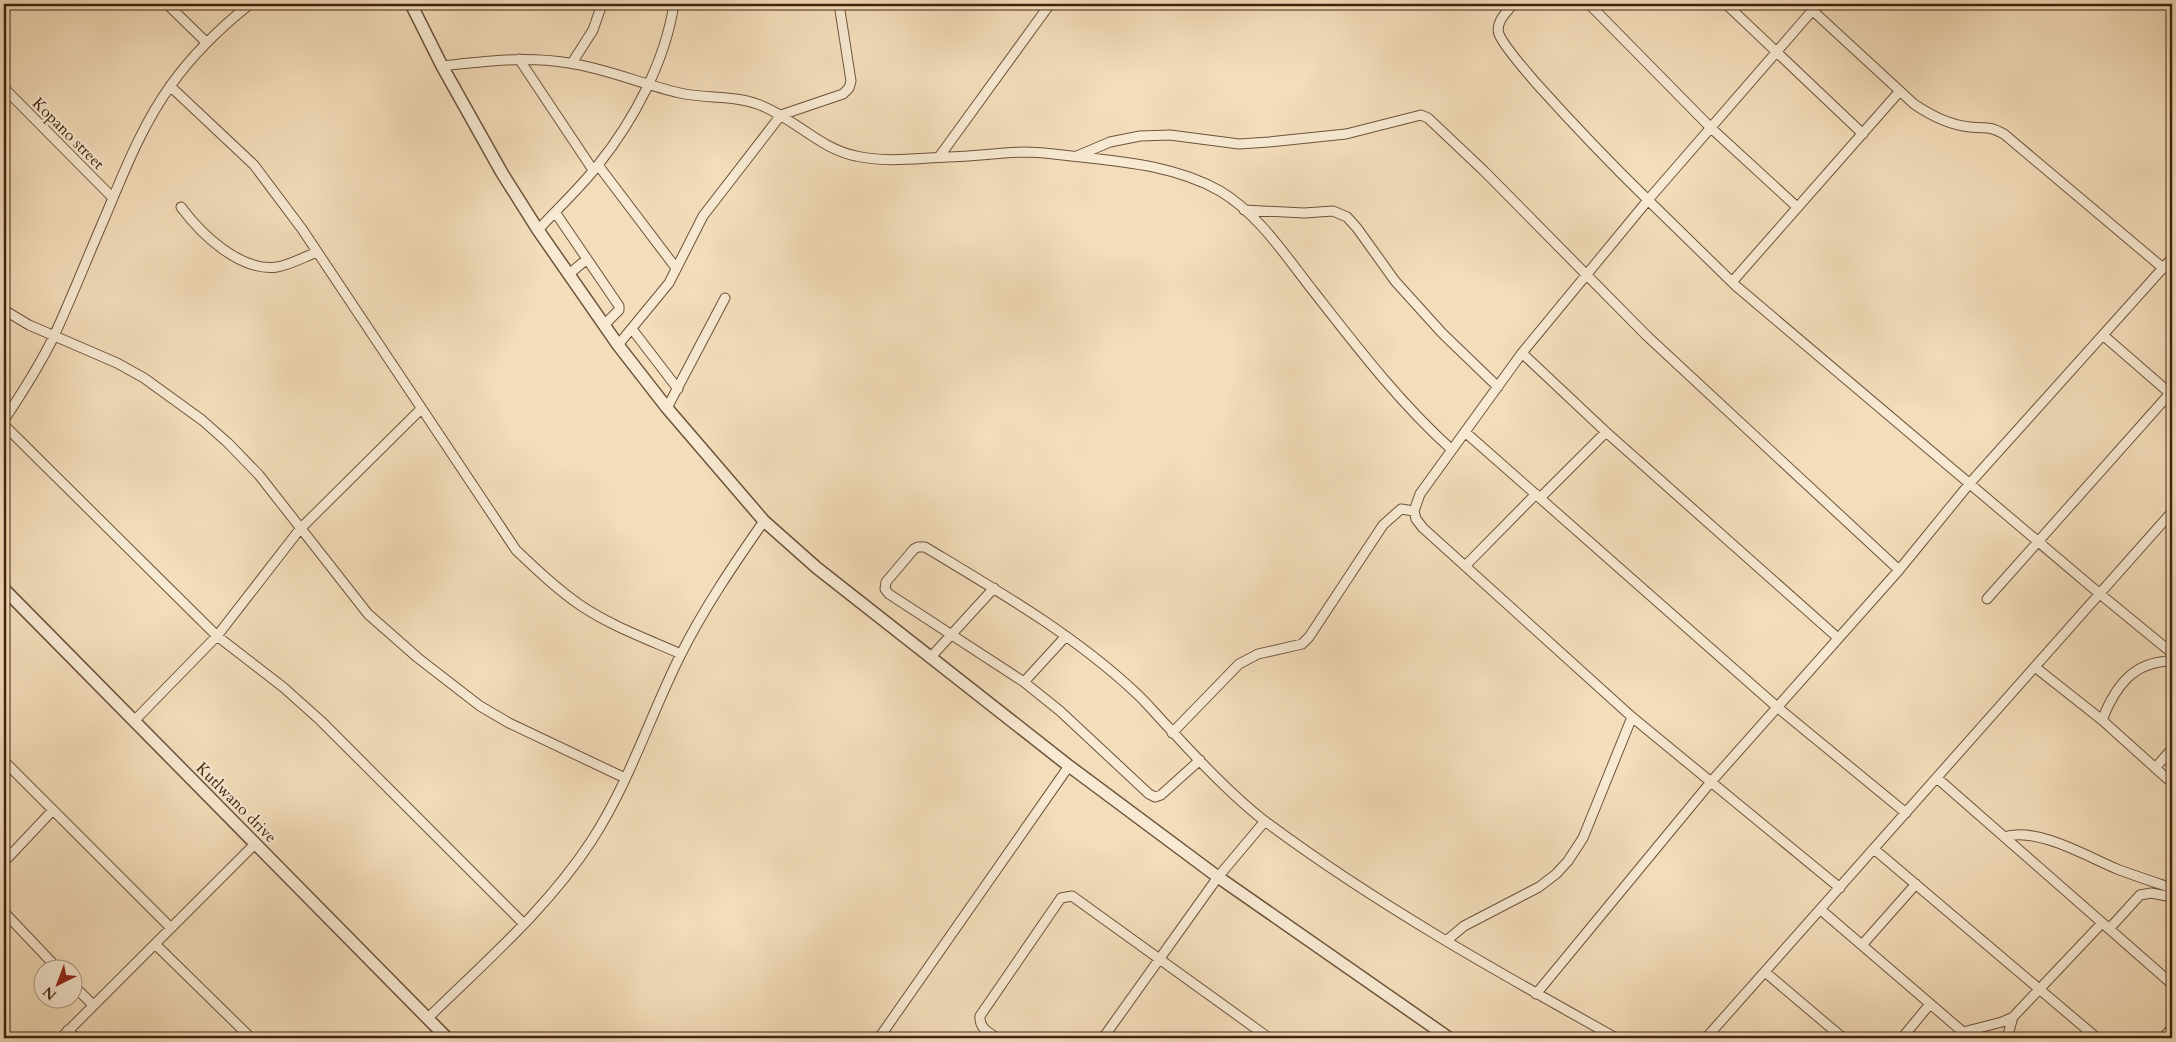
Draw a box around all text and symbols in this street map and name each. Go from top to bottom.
street label: Kopano street [27,93,109,175]
street label: Kutlwano drive [191,758,281,848]
north arrow [32,960,82,1010]
text: N [39,982,61,1004]

